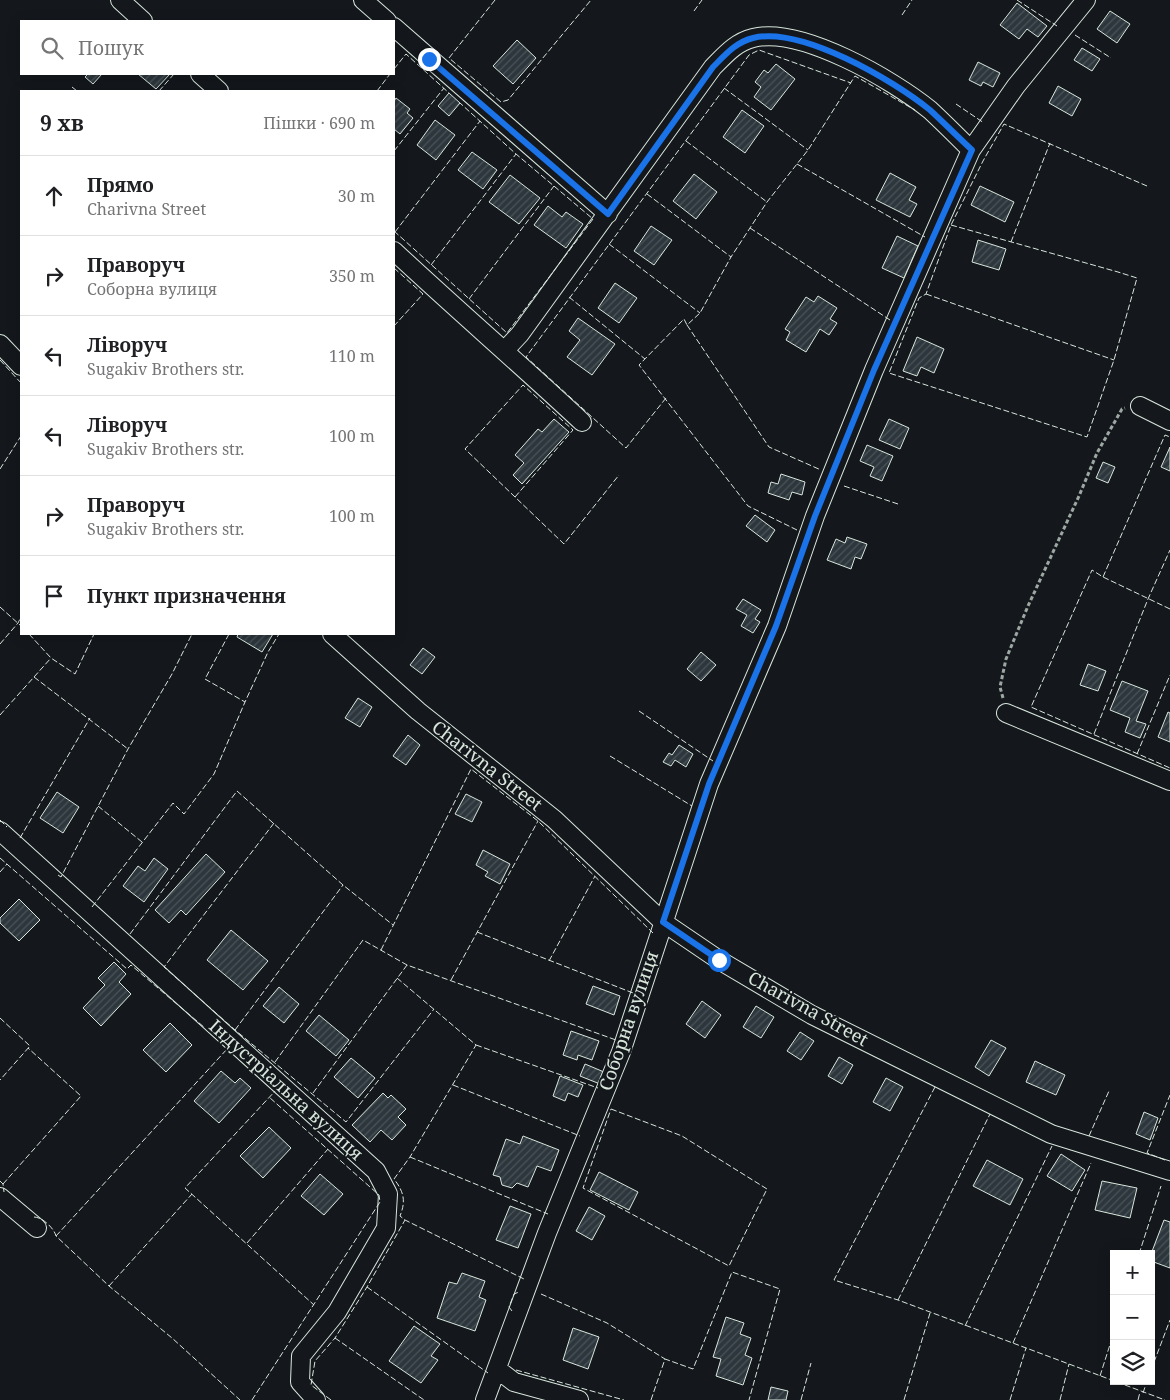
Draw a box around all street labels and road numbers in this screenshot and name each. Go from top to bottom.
street label: Charivna Street [427,715,548,816]
street label: Соборна вулиця [593,948,663,1094]
street label: Charivna Street [744,965,873,1051]
street label: Індустріальна вулиця [204,1014,369,1165]

